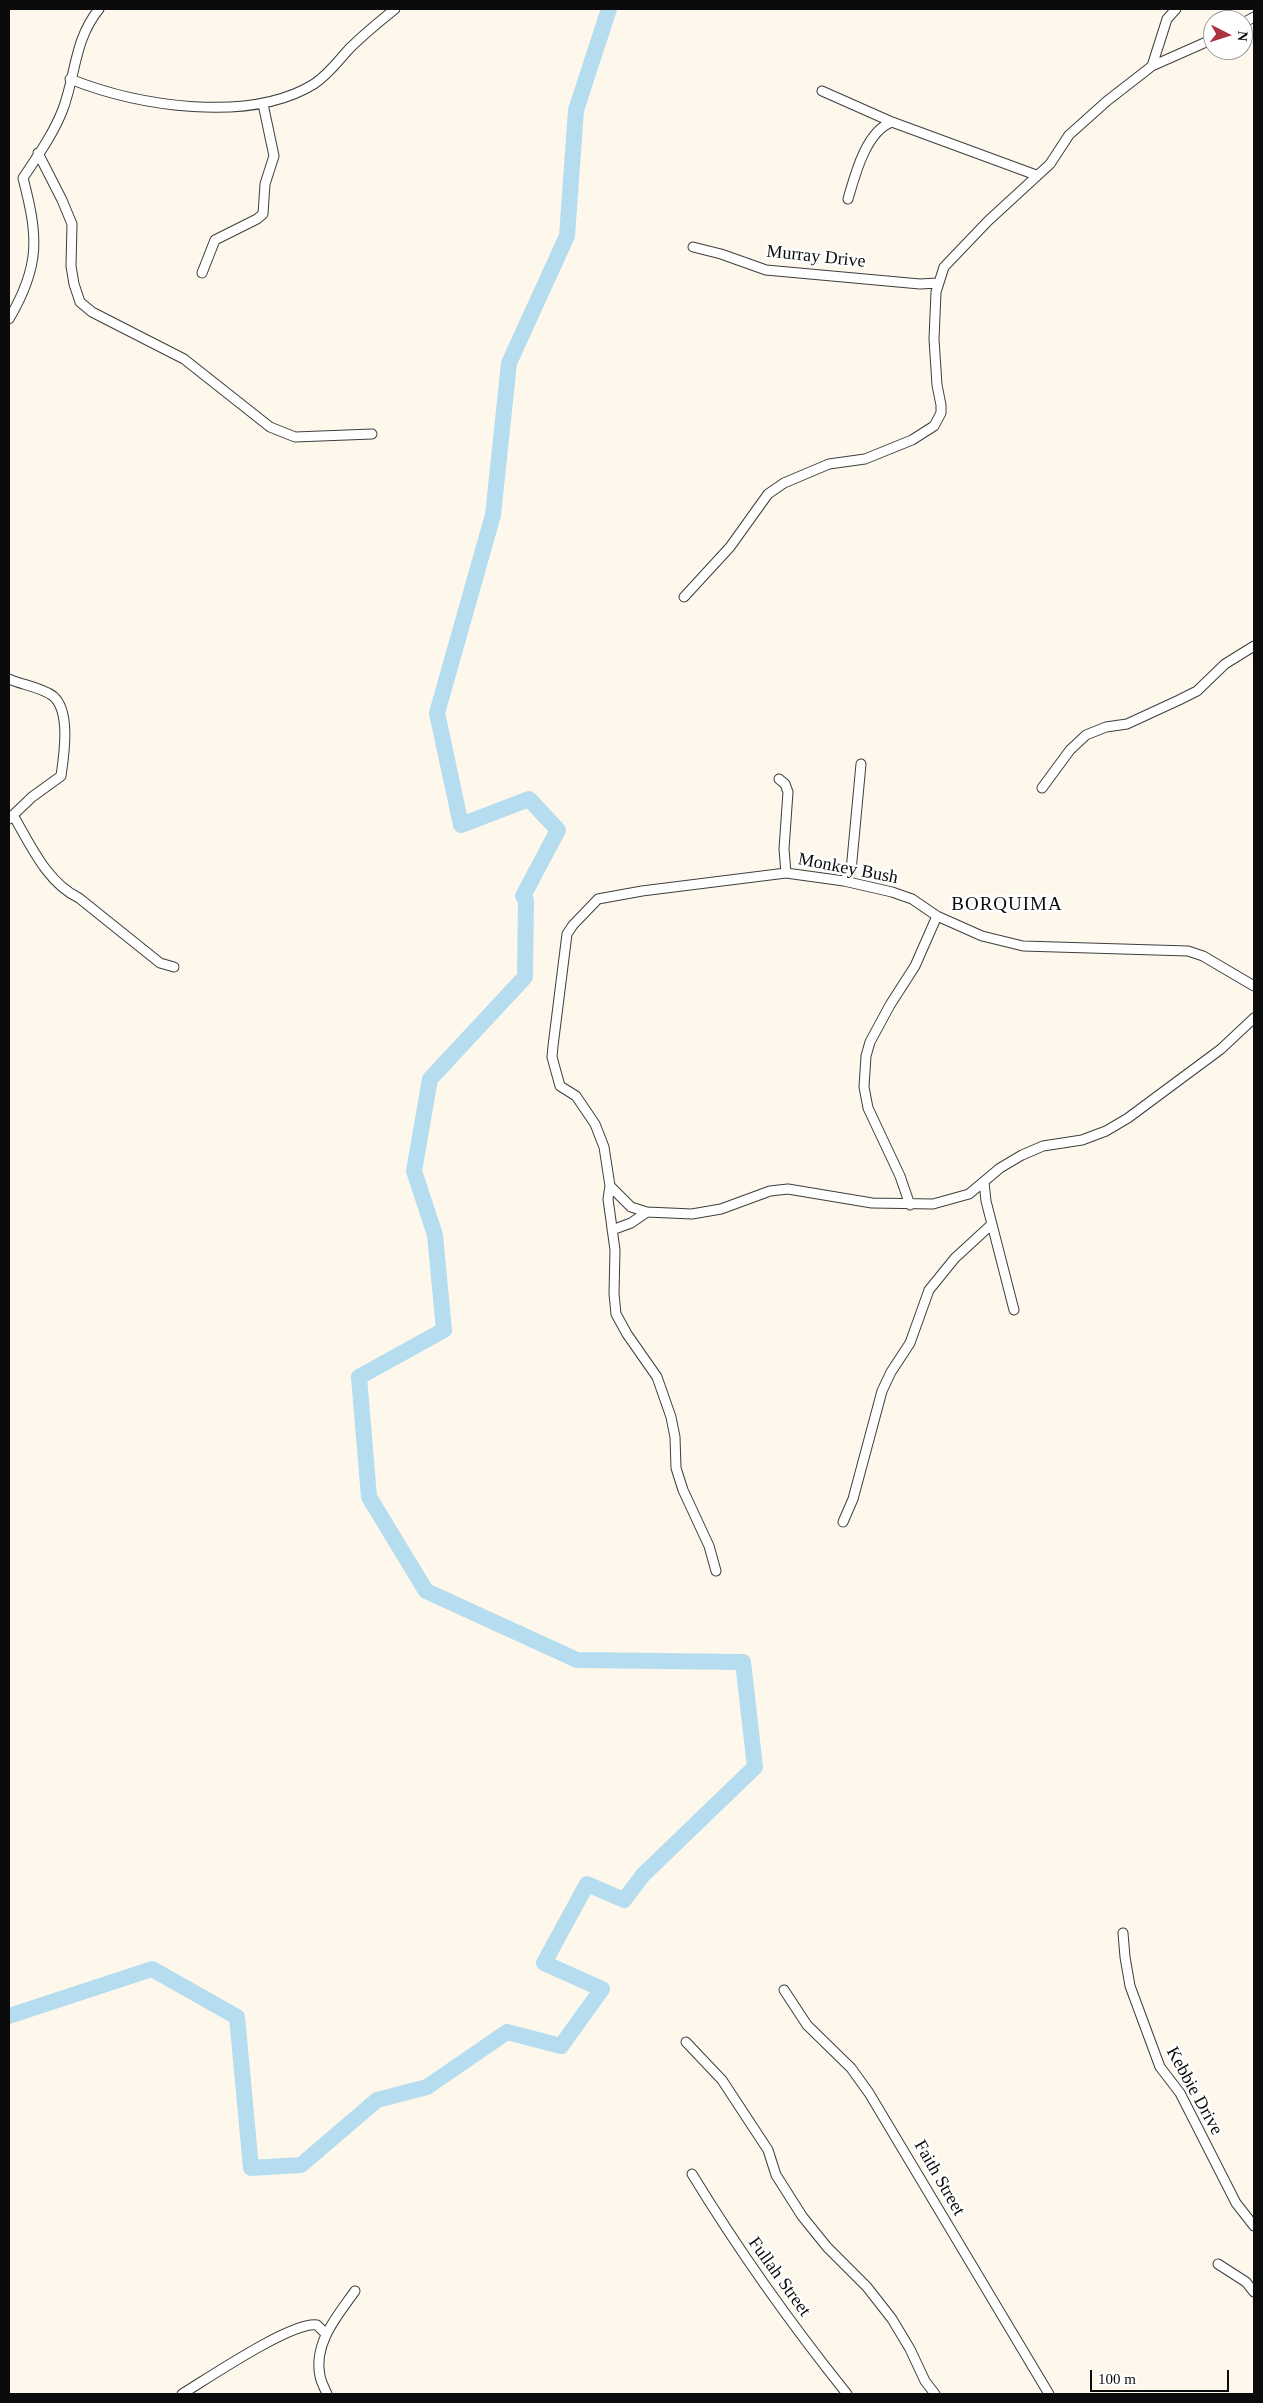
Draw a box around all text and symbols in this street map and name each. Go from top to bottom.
north arrow [1203,10,1253,60]
text: N [1235,31,1250,42]
street label: Murray Drive [765,241,867,273]
street label: Monkey Bush [796,849,900,889]
district label: BORQUIMA [950,894,1064,916]
street label: Kebbie Drive [1161,2043,1227,2139]
street label: Faith Street [909,2136,969,2220]
street label: Fullah Street [743,2233,815,2321]
scale bar [1093,2360,1232,2392]
text: 100 m [1098,2371,1136,2387]

